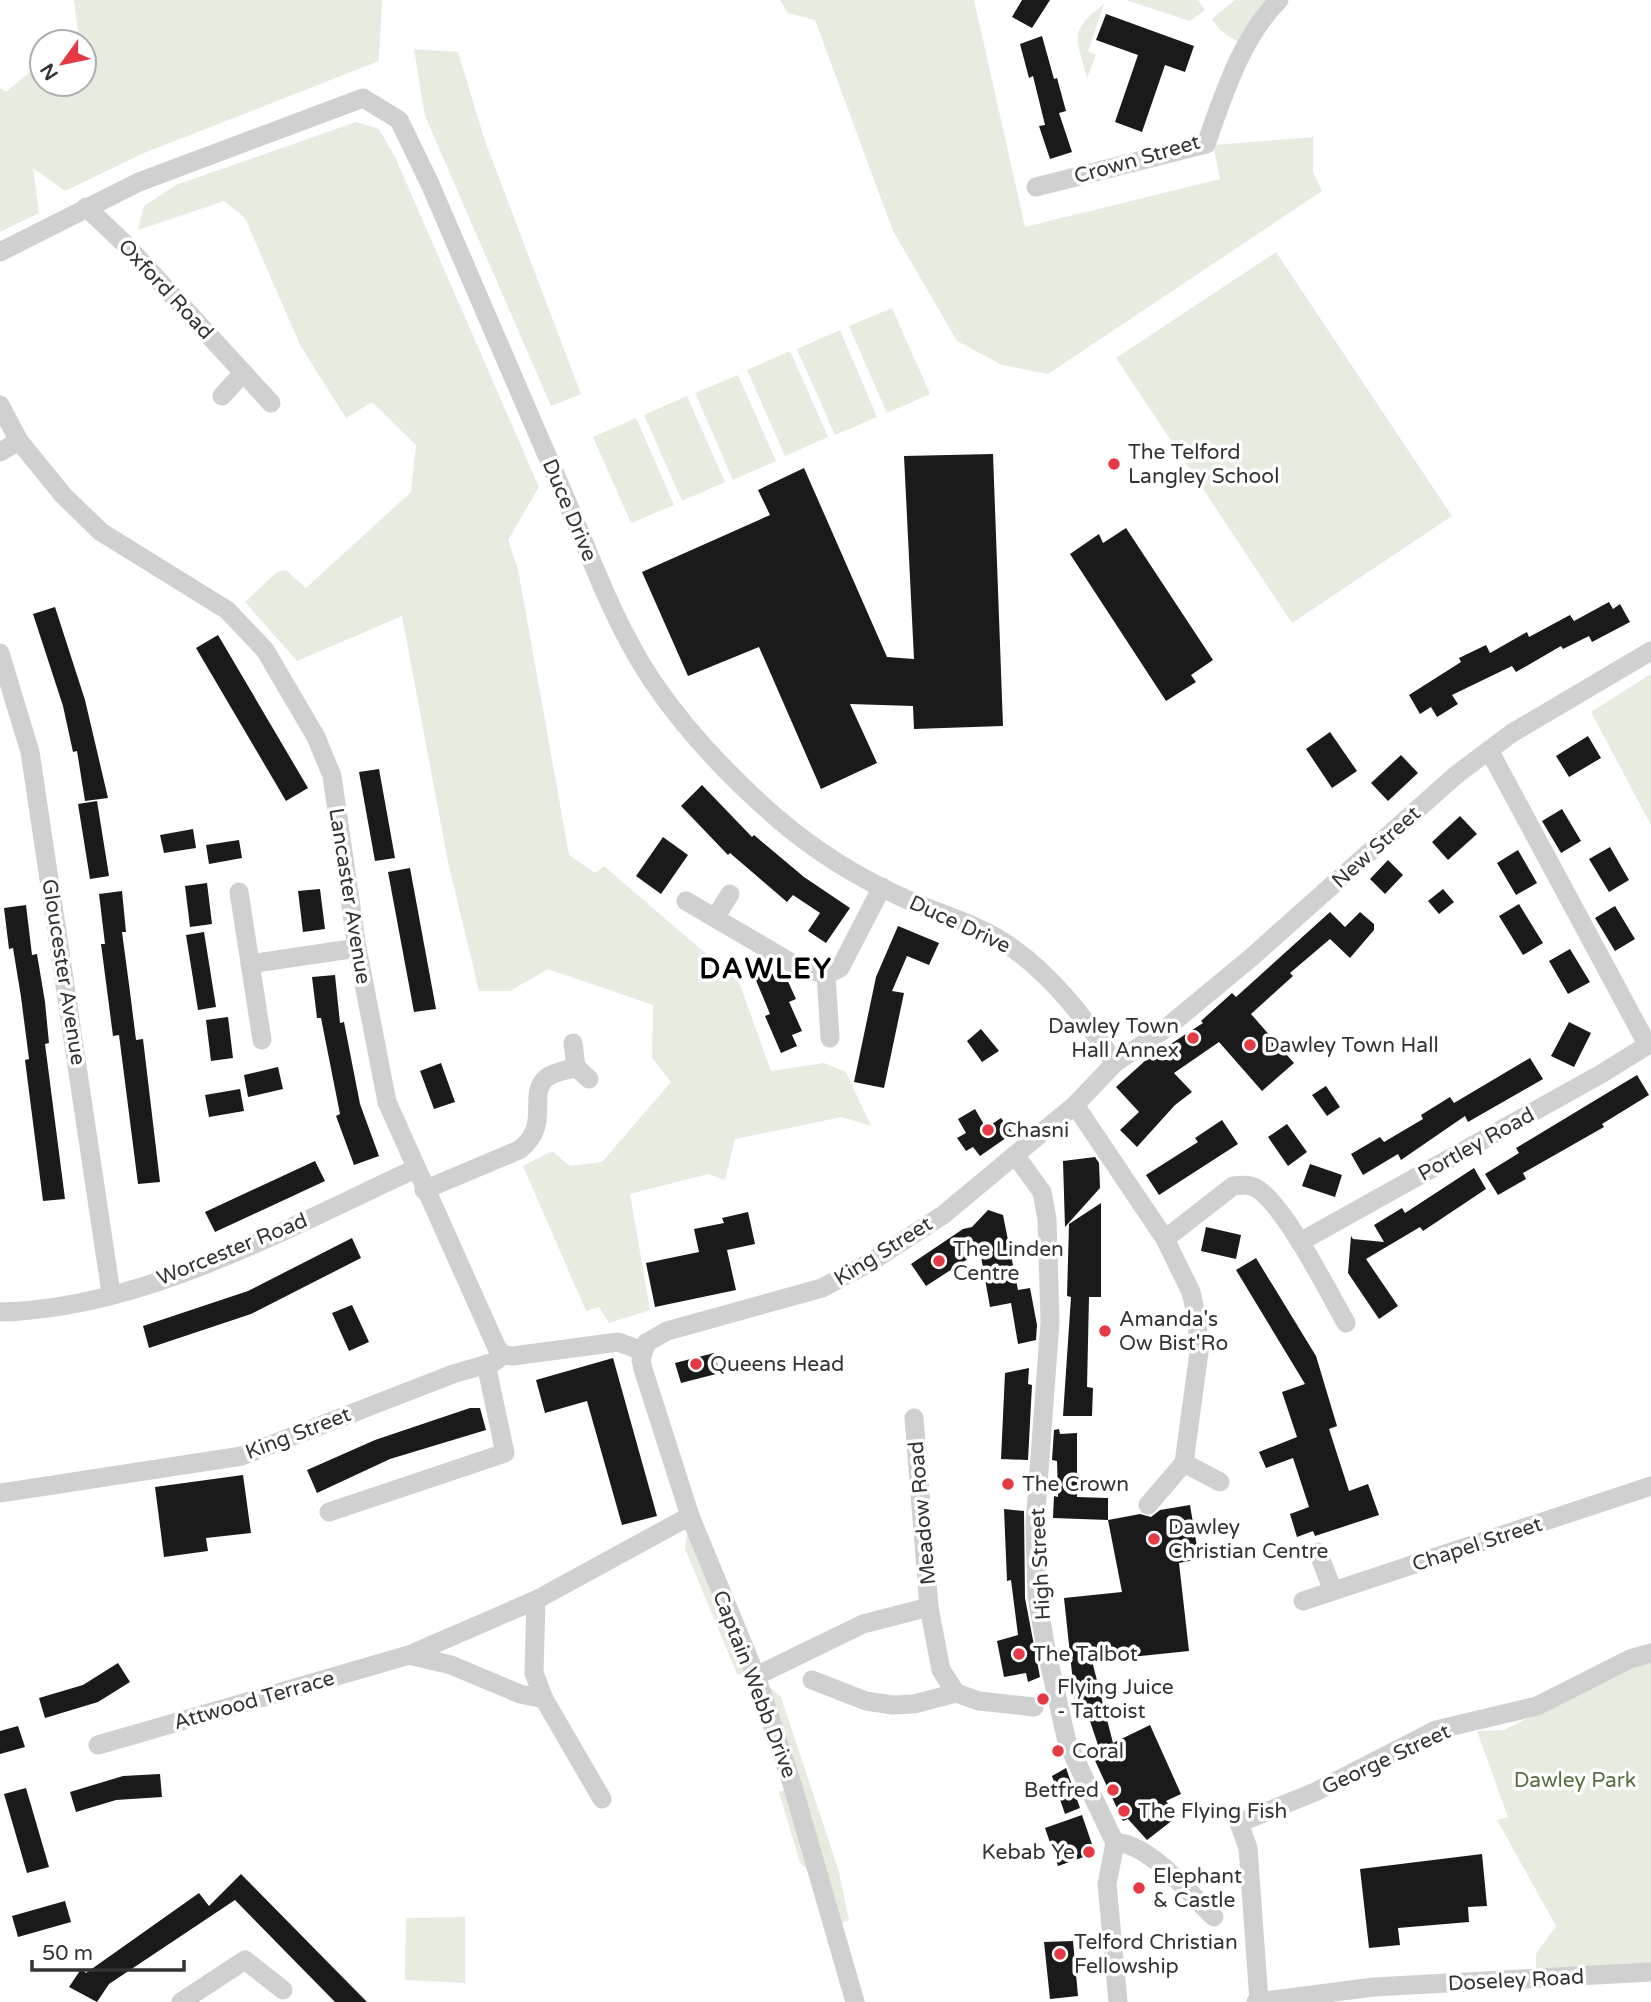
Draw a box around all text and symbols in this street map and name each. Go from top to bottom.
north arrow [28,28,98,98]
text: N [36,59,63,84]
street label: Crown Street [1071,130,1203,189]
street label: Oxford Road [113,234,218,345]
place label: The Telford Langley School [1128,440,1279,489]
street label: Duce Drive [537,455,602,565]
marker: The Telford Langley School [1106,456,1122,472]
street label: New Street [1327,801,1426,894]
street label: Lancaster Avenue [323,806,376,986]
street label: Gloucester Avenue [36,877,91,1067]
street label: Duce Drive [905,890,1014,959]
district label: DAWLEY [699,952,833,986]
place label: Dawley Town Hall Annex [1048,1014,1179,1063]
marker: Dawley Town Hall Annex [1185,1030,1201,1046]
place label: Dawley Town Hall [1264,1033,1439,1058]
marker: Dawley Town Hall [1242,1037,1258,1053]
street label: Portley Road [1414,1102,1539,1187]
place label: Chasni [1002,1118,1069,1143]
marker: Chasni [980,1122,996,1138]
street label: Worcester Road [153,1208,311,1291]
street label: King Street [830,1211,937,1291]
place label: The Linden Centre [953,1237,1064,1286]
marker: The Linden Centre [931,1253,947,1269]
place label: Amanda's Ow Bist'Ro [1119,1307,1228,1356]
marker: Amanda's Ow Bist'Ro [1097,1323,1113,1339]
place label: Queens Head [710,1352,844,1377]
marker: Queens Head [688,1356,704,1372]
street label: King Street [242,1402,354,1465]
street label: Meadow Road [904,1440,941,1586]
place label: The Crown [1022,1472,1129,1497]
marker: The Crown [1000,1476,1016,1492]
street label: High Street [1025,1507,1056,1621]
street label: Chapel Street [1409,1512,1545,1577]
place label: Dawley Christian Centre [1168,1515,1328,1564]
marker: Dawley Christian Centre [1146,1531,1162,1547]
street label: Captain Webb Drive [707,1587,802,1782]
place label: The Talbot [1033,1642,1138,1667]
marker: The Talbot [1011,1646,1027,1662]
street label: Attwood Terrace [171,1666,338,1735]
place label: Flying Juice - Tattoist [1057,1675,1174,1724]
marker: Flying Juice - Tattoist [1035,1691,1051,1707]
street label: George Street [1318,1719,1454,1800]
place label: Coral [1072,1739,1124,1764]
marker: Coral [1050,1743,1066,1759]
park label: Dawley Park [1514,1768,1636,1793]
place label: Betfred [1024,1778,1099,1803]
marker: Betfred [1105,1782,1121,1798]
place label: The Flying Fish [1138,1799,1287,1824]
marker: The Flying Fish [1116,1803,1132,1819]
place label: Kebab Ye [982,1840,1075,1865]
marker: Kebab Ye [1081,1844,1097,1860]
place label: Elephant & Castle [1153,1864,1242,1913]
marker: Elephant & Castle [1131,1880,1147,1896]
scale bar [32,1928,184,1972]
place label: Telford Christian Fellowship [1074,1930,1238,1979]
text: 50 m [42,1941,93,1966]
marker: Telford Christian Fellowship [1052,1946,1068,1962]
street label: Doseley Road [1447,1964,1585,1997]

